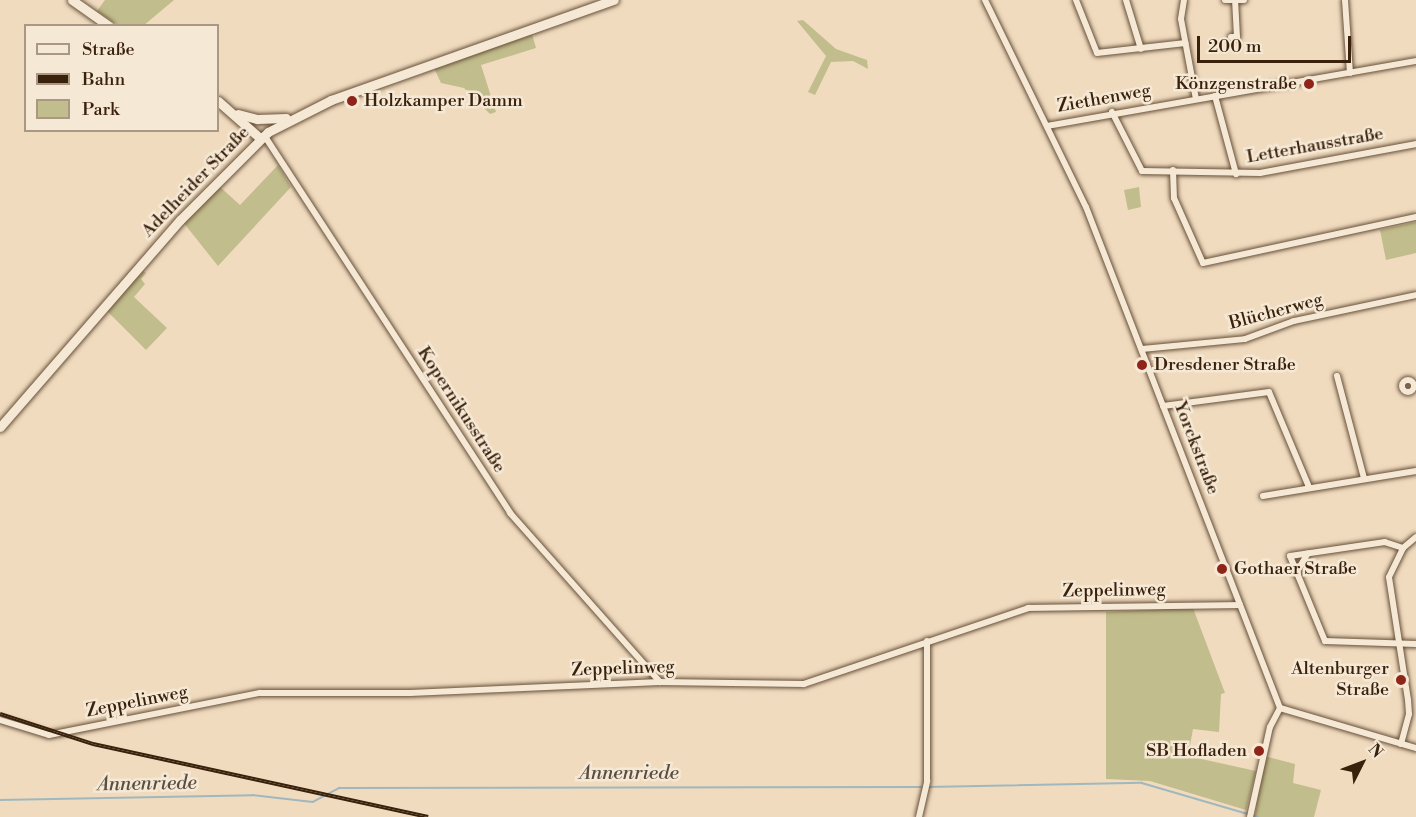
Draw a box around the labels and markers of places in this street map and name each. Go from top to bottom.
place label: Könzgenstraße [1175,73,1297,95]
marker: Könzgenstraße [1302,77,1316,91]
place label: Holzkamper Damm [364,90,523,112]
marker: Holzkamper Damm [345,94,359,108]
place label: Dresdener Straße [1154,354,1296,376]
marker: Dresdener Straße [1135,358,1149,372]
place label: Gothaer Straße [1234,558,1357,580]
marker: Gothaer Straße [1215,562,1229,576]
place label: Altenburger Straße [1291,659,1389,702]
marker: Altenburger Straße [1394,673,1408,687]
place label: SB Hofladen [1146,740,1247,762]
marker: SB Hofladen [1252,744,1266,758]

